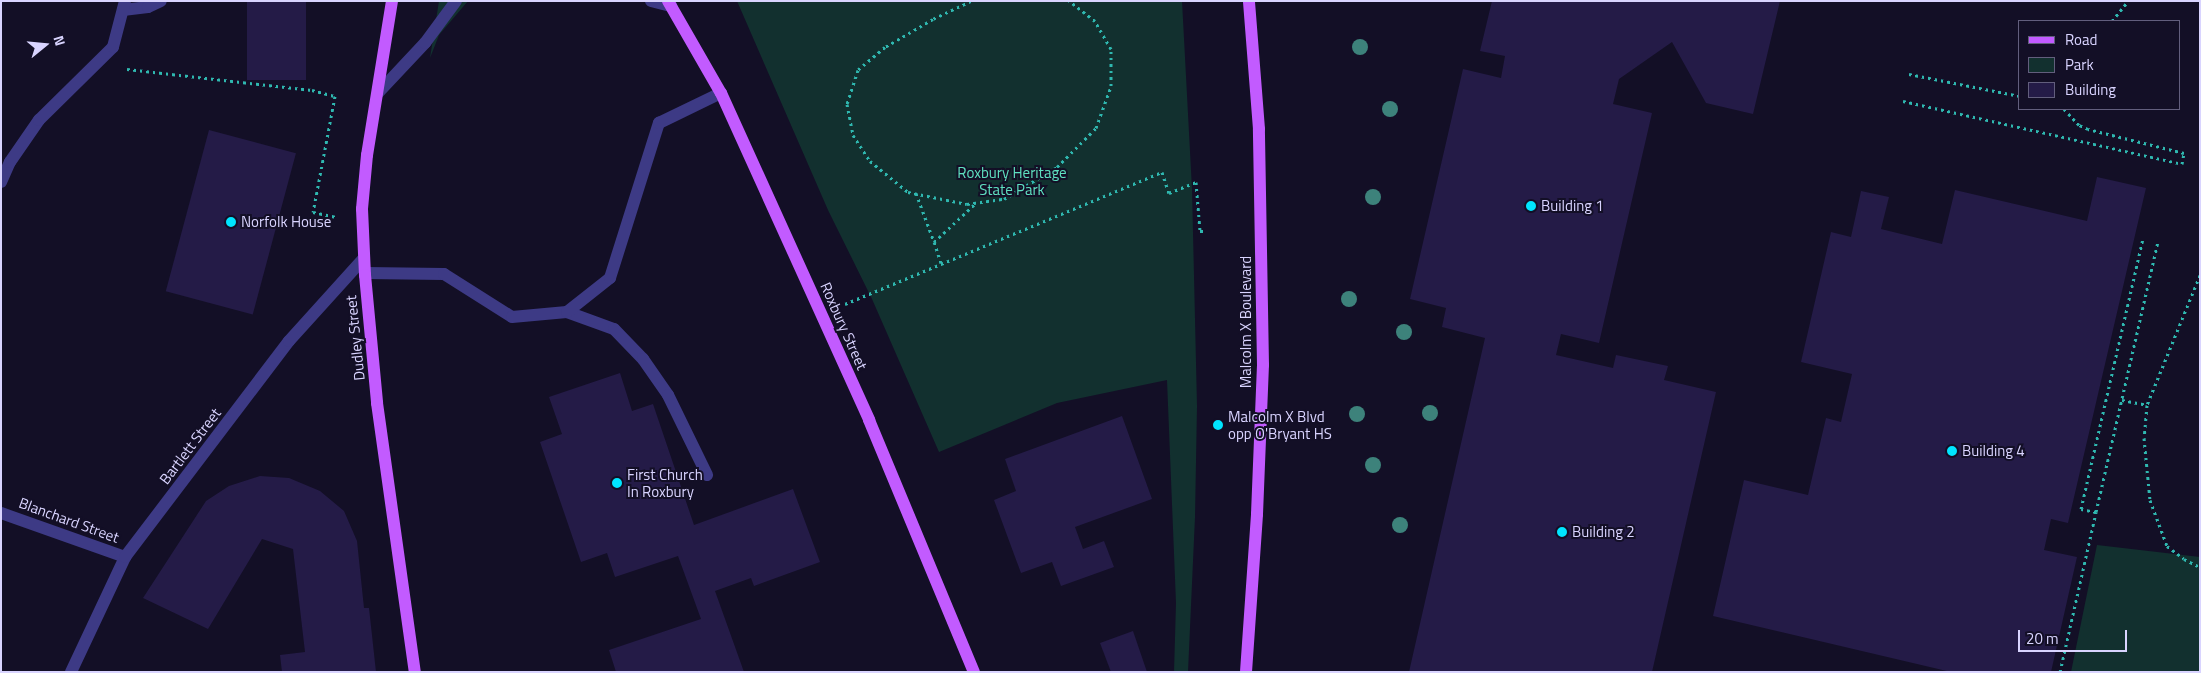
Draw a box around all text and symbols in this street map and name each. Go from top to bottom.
north arrow [20,20,70,70]
legend [2018,20,2181,110]
text: Road [2065,28,2097,51]
text: N [48,33,71,48]
text: Park [2065,53,2094,76]
text: Building [2065,78,2116,101]
park label: Roxbury Heritage State Park [957,163,1067,198]
place label: Building 1 [1541,197,1604,215]
marker: Building 1 [1525,200,1537,212]
place label: Norfolk House [241,213,331,231]
marker: Norfolk House [225,216,237,228]
street label: Malcolm X Boulevard [1237,256,1255,388]
street label: Roxbury Street [817,279,871,373]
street label: Dudley Street [342,294,368,382]
street label: Bartlett Street [156,404,224,488]
place label: Malcolm X Blvd opp O'Bryant HS [1228,407,1332,442]
marker: Malcolm X Blvd opp O'Bryant HS [1212,419,1224,431]
place label: Building 4 [1962,442,2025,460]
marker: Building 4 [1946,445,1958,457]
place label: First Church In Roxbury [627,465,703,500]
marker: First Church In Roxbury [611,477,623,489]
street label: Blanchard Street [16,494,122,546]
place label: Building 2 [1572,523,1635,541]
marker: Building 2 [1556,526,1568,538]
scale bar [2021,620,2130,652]
text: 20 m [2026,627,2059,650]

